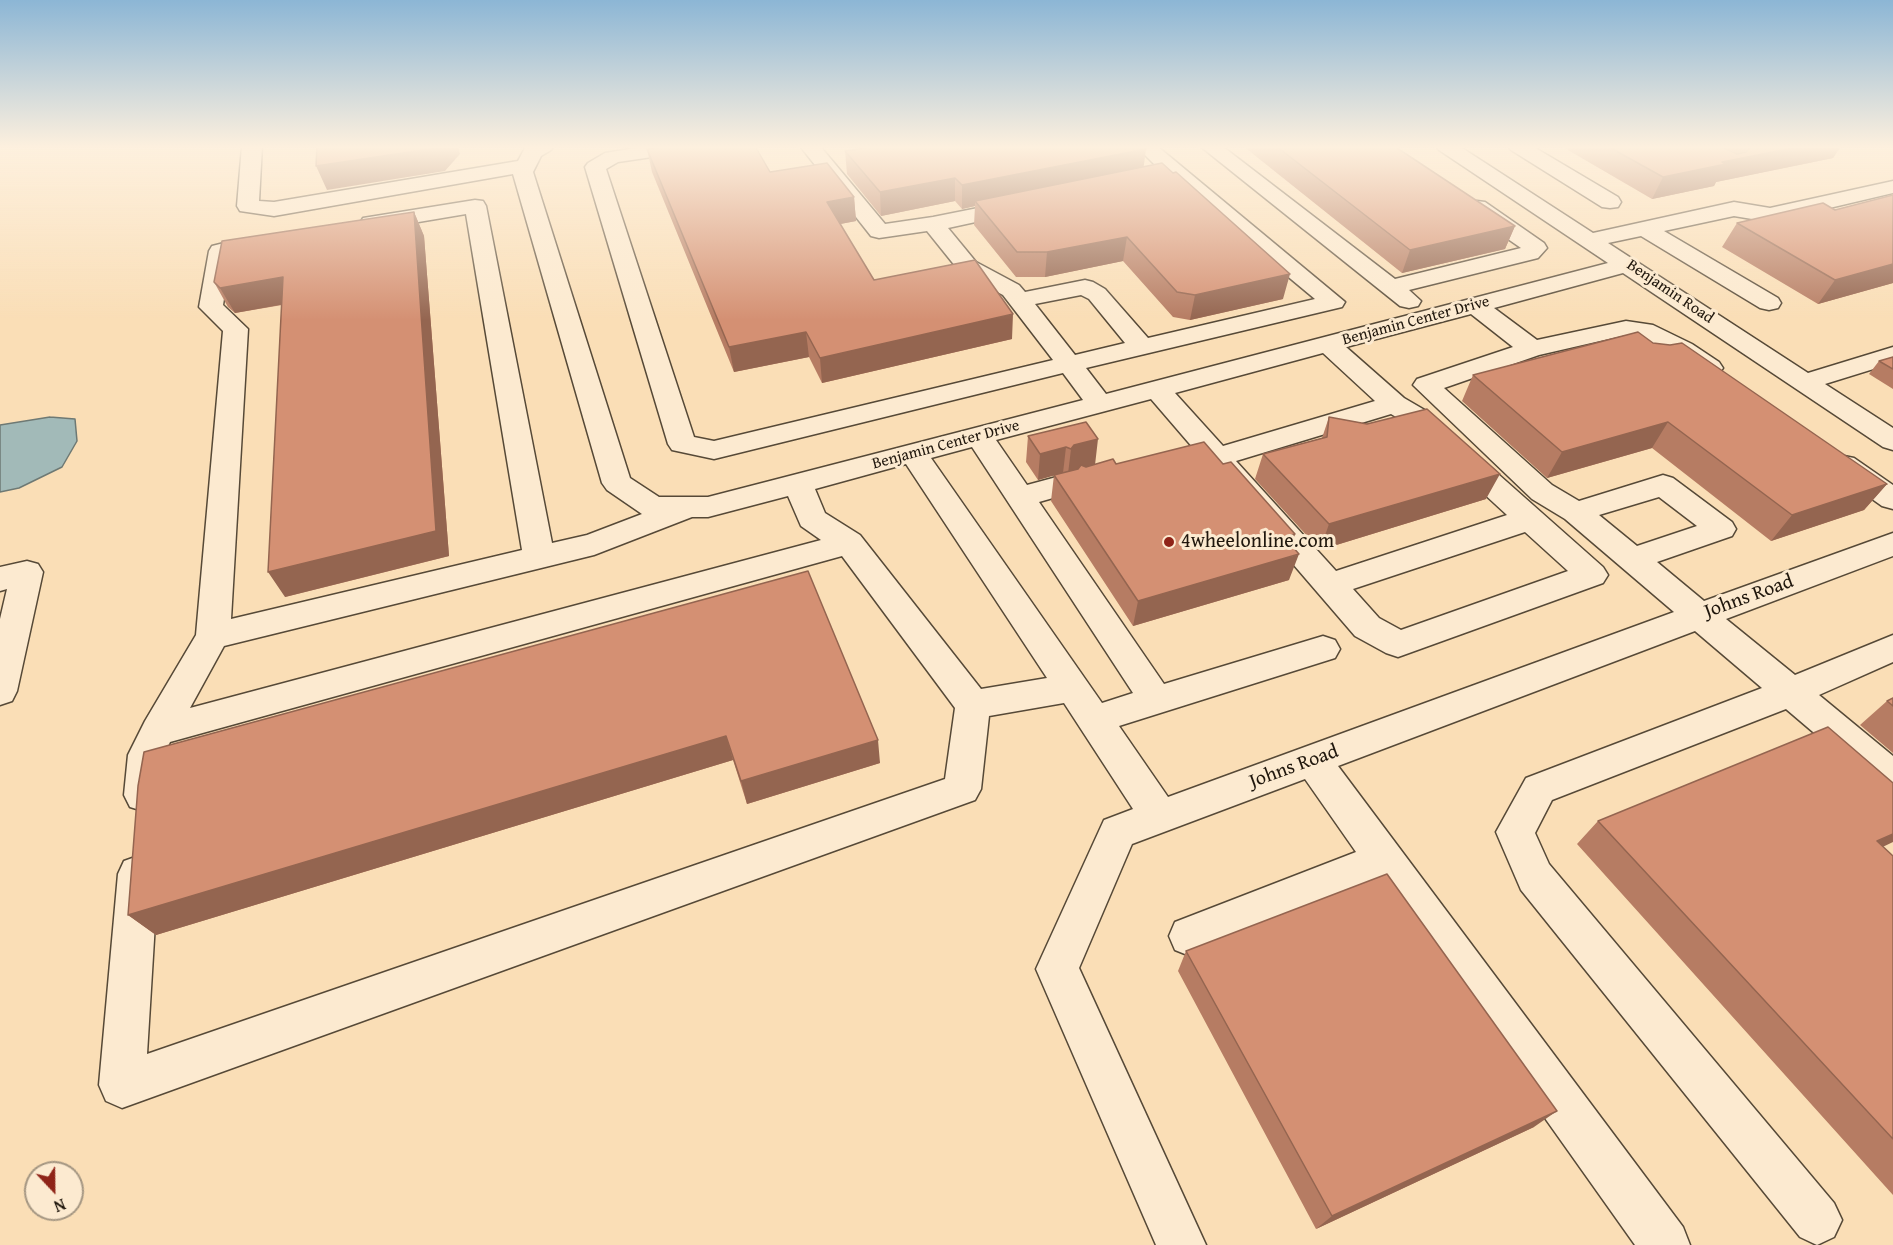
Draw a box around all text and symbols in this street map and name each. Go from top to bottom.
street label: Benjamin Road [1623,256,1717,328]
street label: Benjamin Center Drive [1340,292,1492,350]
street label: Benjamin Center Drive [870,416,1022,474]
place label: 4wheelonline.com [1181,530,1334,554]
marker: 4wheelonline.com [1162,535,1176,549]
street label: Johns Road [1701,570,1797,624]
street label: Johns Road [1246,740,1342,794]
north arrow [24,1161,84,1221]
text: N [51,1193,69,1219]

